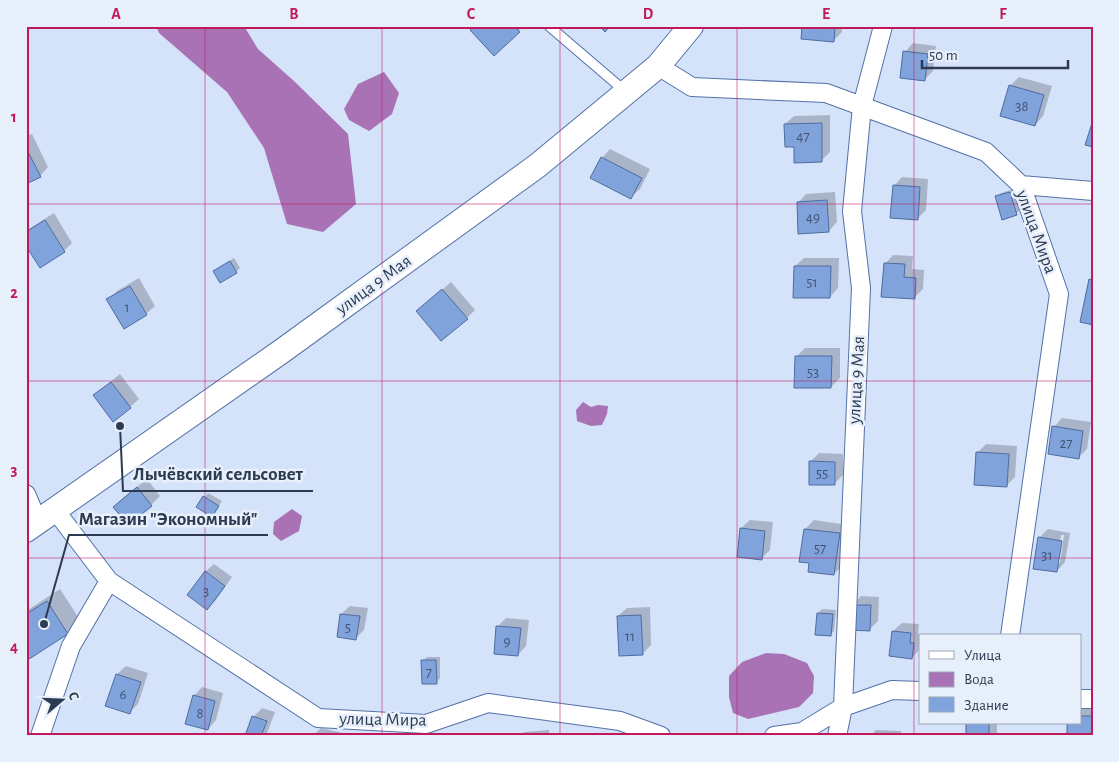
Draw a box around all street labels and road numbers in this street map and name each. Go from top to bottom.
street label: улица Мира [1012,187,1059,276]
street label: улица 9 Мая [332,252,415,319]
street label: улица 9 Мая [846,335,868,426]
street label: улица Мира [338,710,427,730]

